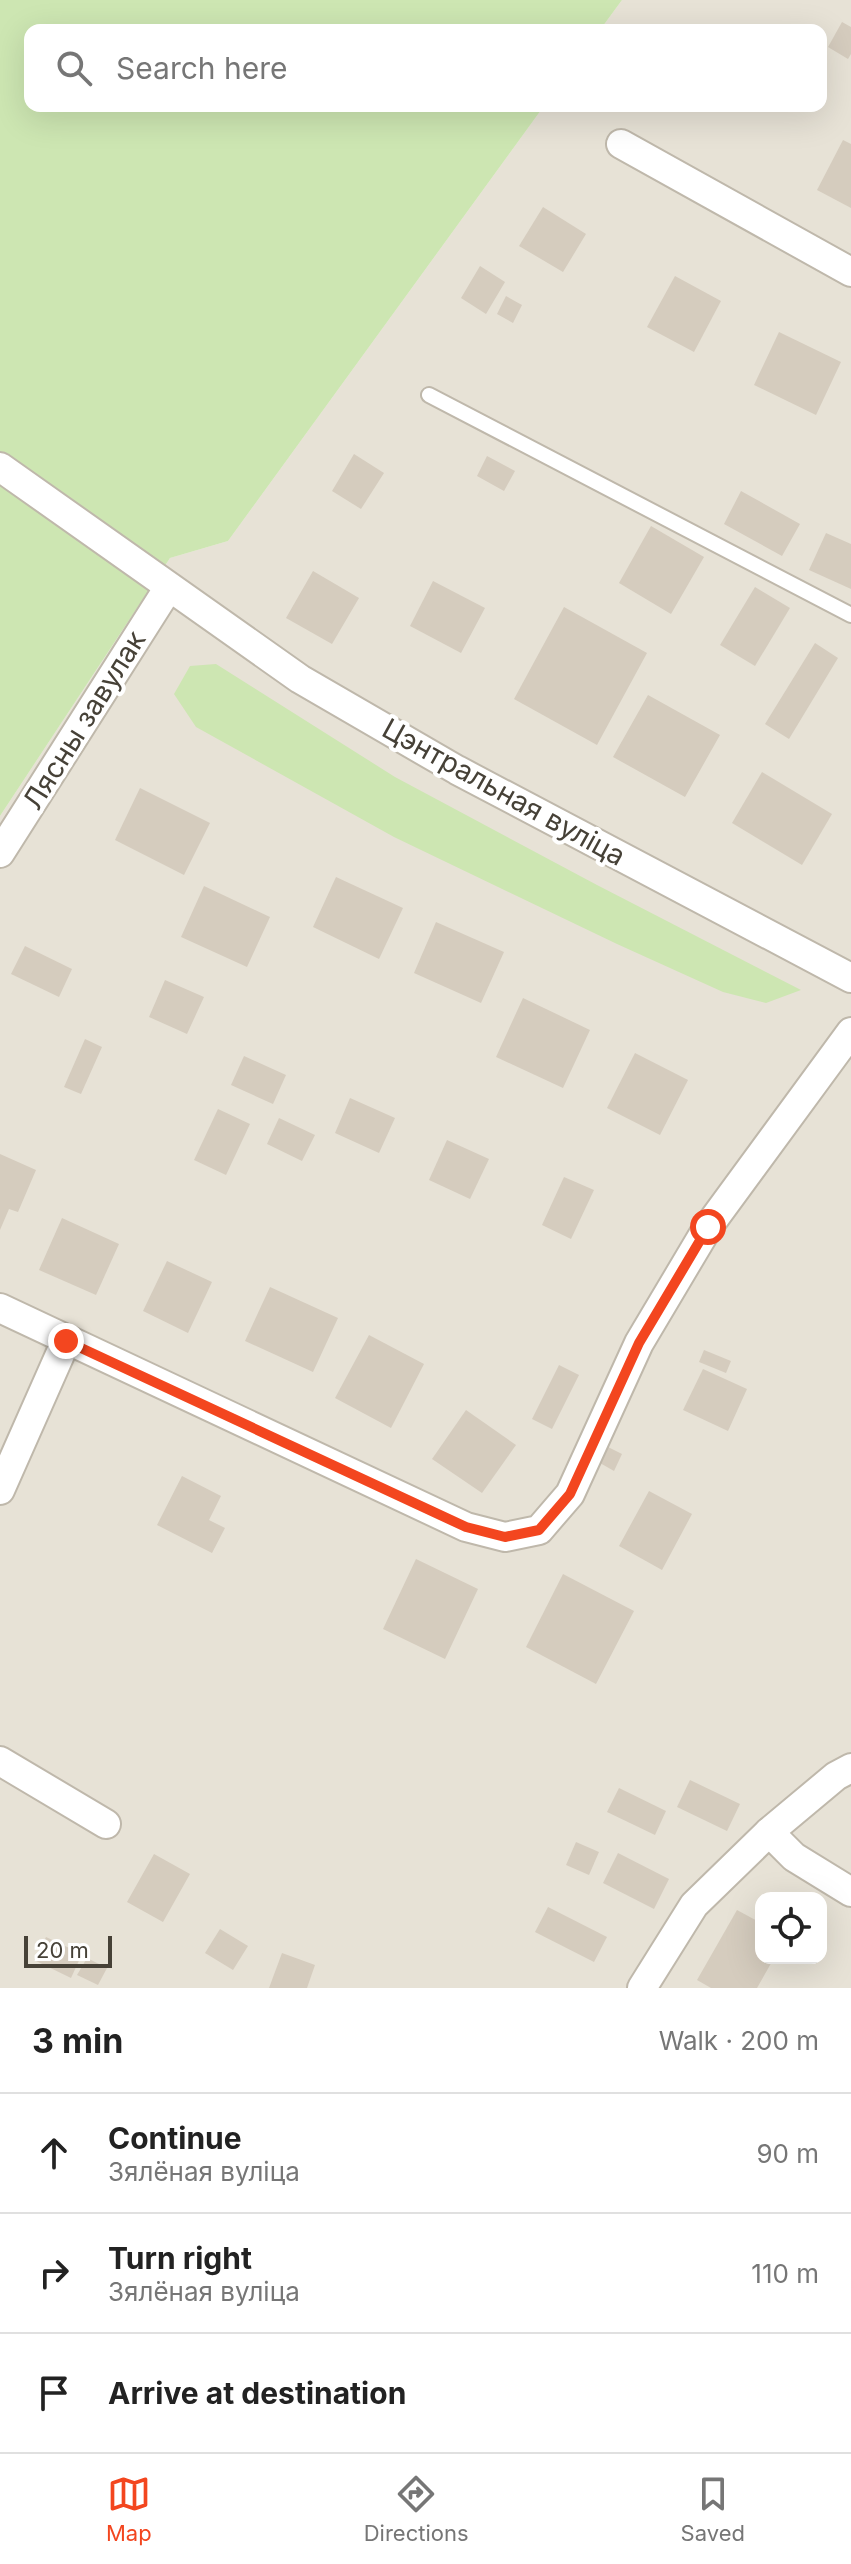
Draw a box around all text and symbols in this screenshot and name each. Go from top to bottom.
search box [24,24,827,112]
icon: search [52,46,96,90]
text: Search here [116,50,288,86]
street label: Лясны завулак [15,624,153,816]
street label: Цэнтральная вуліца [377,711,631,873]
route start [690,1209,726,1245]
route end [48,1323,84,1359]
map controls [755,1892,827,1964]
button: locate [755,1892,827,1964]
scale bar [24,1932,112,1968]
text: 20 m [36,1937,89,1963]
text: 3 min [32,2020,123,2061]
text: Walk · 200 m [659,2025,819,2056]
text: Continue [108,2120,242,2156]
icon: ahead [32,2131,76,2175]
text: 90 m [756,2138,819,2169]
text: Зялёная вуліца [108,2156,300,2187]
text: Turn right [108,2240,252,2276]
icon: right [32,2251,76,2295]
text: 110 m [751,2258,819,2289]
text: Зялёная вуліца [108,2276,300,2307]
icon: arrive [32,2371,76,2415]
text: Arrive at destination [108,2375,406,2411]
tab: Map [106,2472,152,2546]
tab: Directions [364,2472,469,2546]
tab: Saved [681,2472,745,2546]

